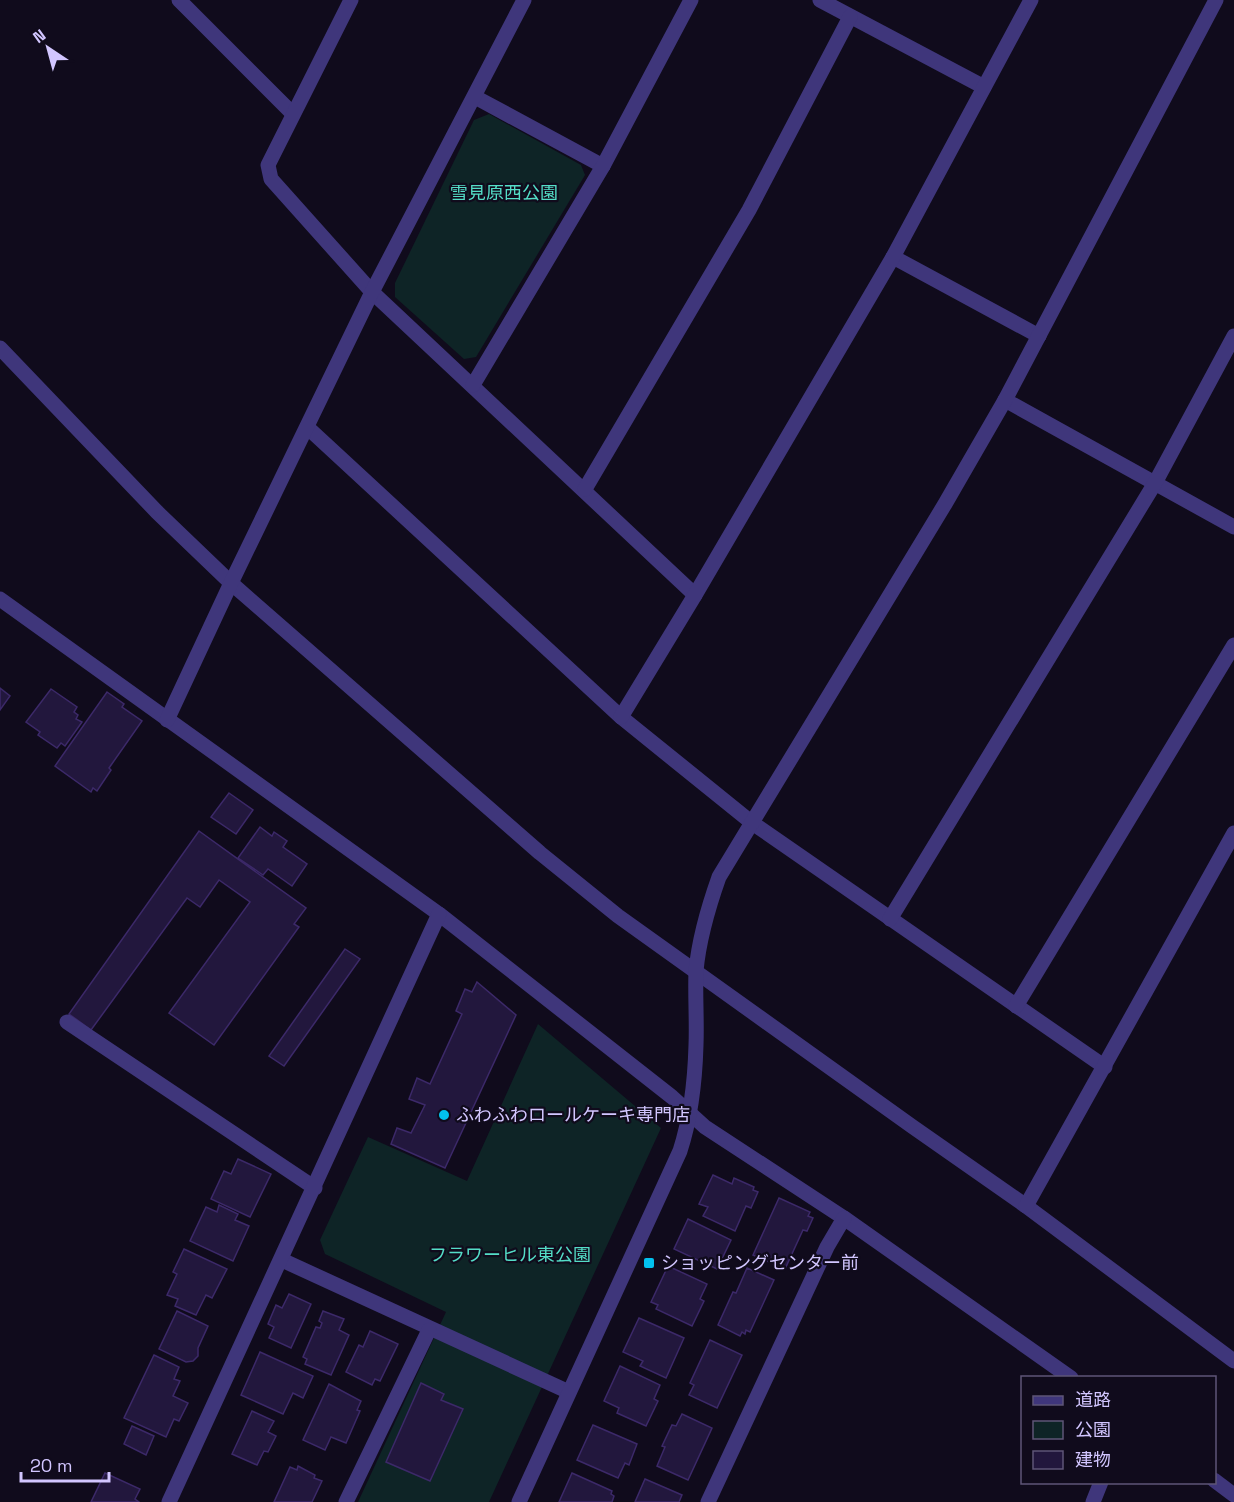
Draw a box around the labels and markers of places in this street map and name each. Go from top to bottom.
place label: ふわふわロールケーキ専門店 [456,1103,690,1126]
marker: ふわふわロールケーキ専門店 [437,1108,451,1122]
place label: ショッピングセンター前 [661,1251,859,1274]
marker: ショッピングセンター前 [642,1256,656,1270]

